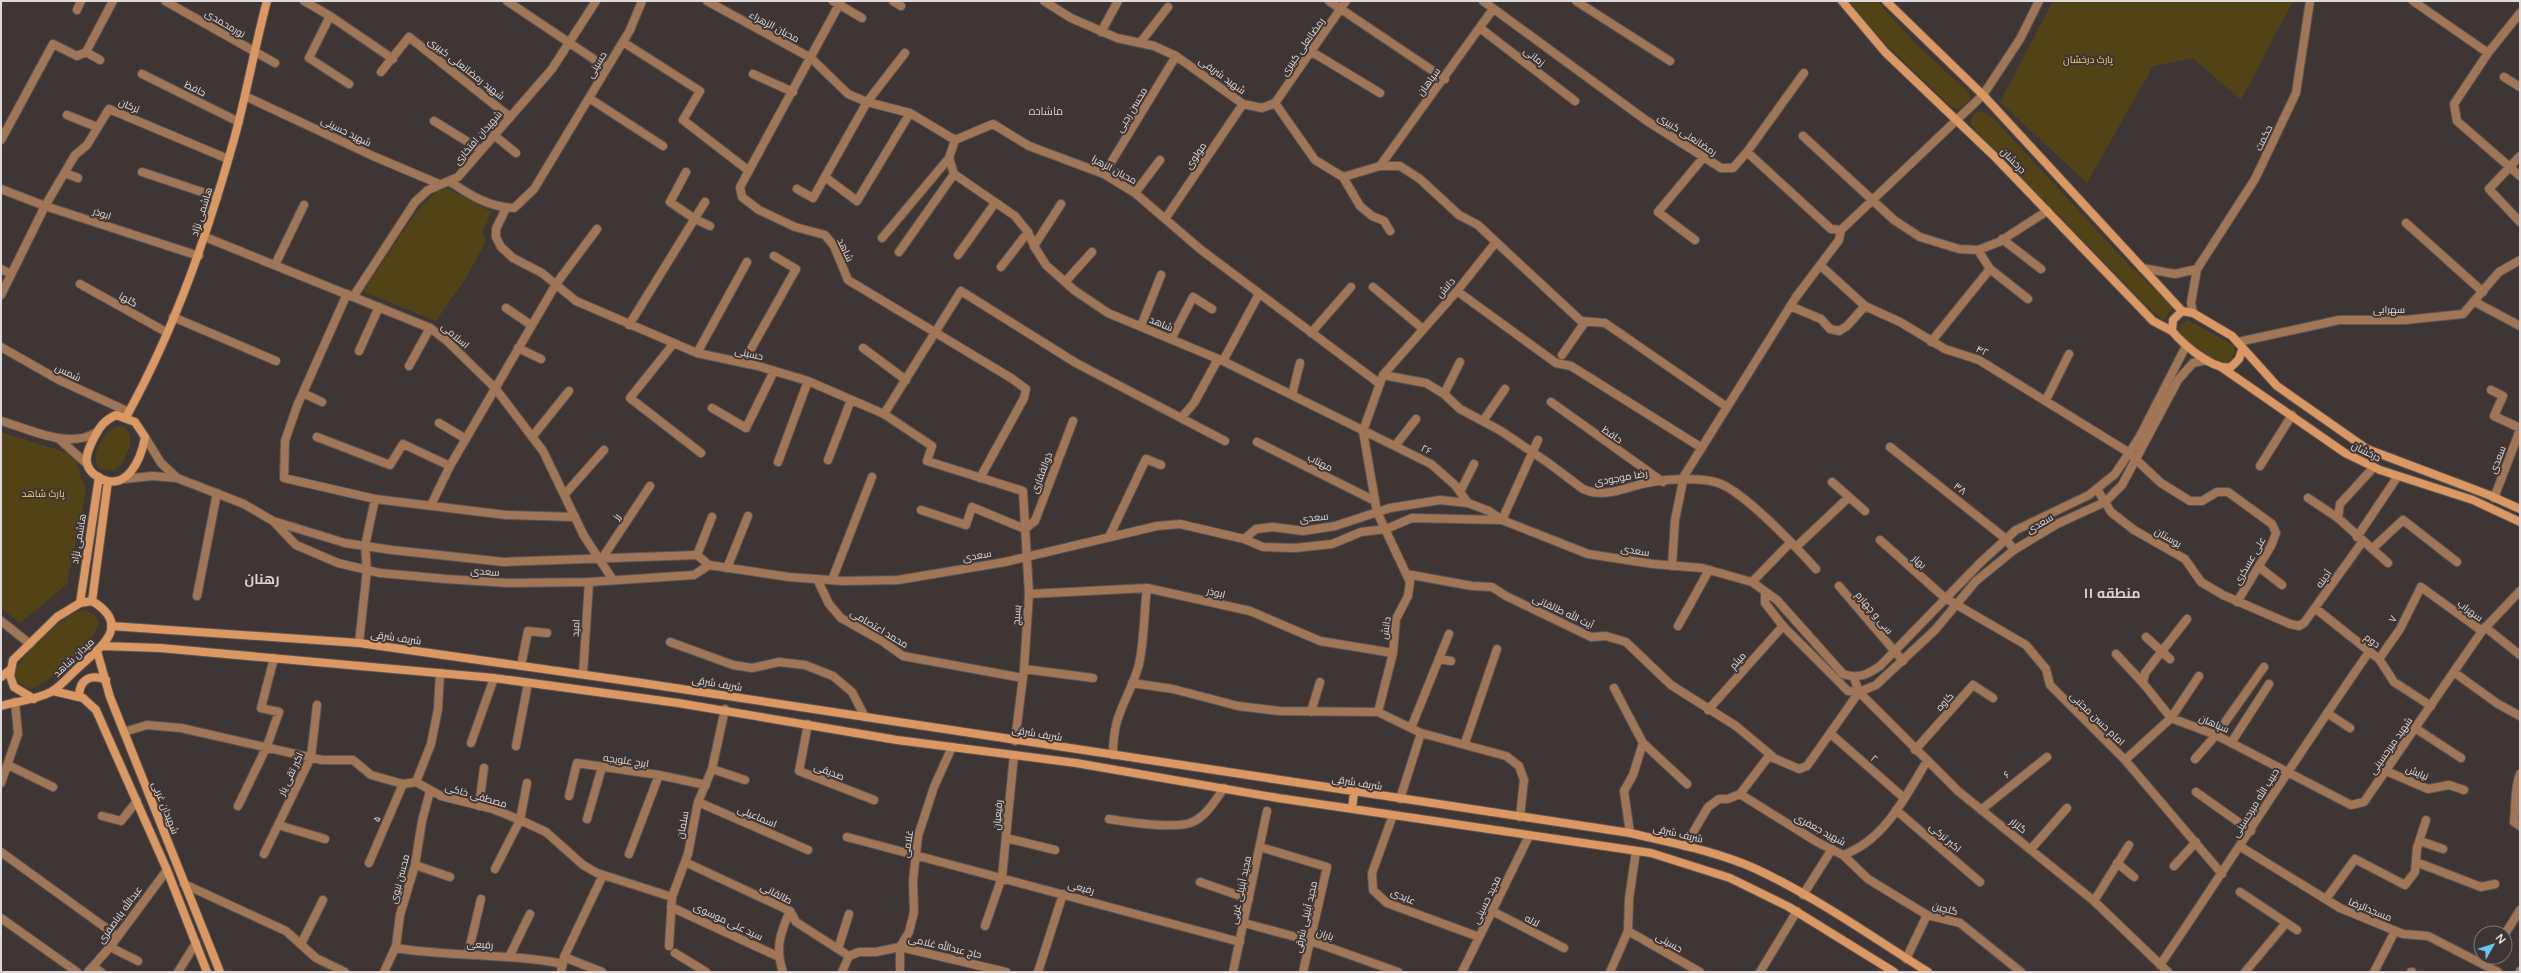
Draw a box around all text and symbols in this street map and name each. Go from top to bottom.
street label: نورمحمدی [203,7,247,41]
street label: محبان الزهراء [747,9,801,45]
street label: رمضانعلی کبیری [1279,16,1327,78]
street label: شهید رمضانعلی کبیری [425,35,507,103]
street label: زمانی [1521,45,1547,69]
street label: حسینی [584,50,610,80]
park label: پارک درخشان [2063,54,2113,66]
street label: شهید شریفی [1196,55,1248,97]
street label: سپاهان [1415,66,1443,98]
street label: حافظ [182,79,208,99]
street label: محسن رجبی [1114,85,1150,135]
street label: ترکان [117,96,142,116]
district label: ماشاده [1029,105,1063,118]
street label: شهیدان افتخاری [451,109,505,167]
street label: رمضانعلی کبیری [1655,111,1719,159]
street label: شهید حسینی [319,115,373,149]
street label: حکمت [2253,123,2275,153]
street label: مولوی [1183,140,1209,172]
street label: درخشان [1998,146,2028,177]
street label: محبان الزهرا [1089,153,1139,187]
street label: هاشمی نژاد [189,186,215,238]
street label: ابوذر [90,205,113,223]
street label: شاهد [834,236,856,264]
street label: دانش [1434,275,1458,300]
street label: گلها [117,290,139,310]
street label: سهرابی [2373,304,2405,316]
street label: شاهد [1147,314,1175,334]
street label: اسلامی [439,321,471,351]
street label: ۴۲ [1974,343,1990,359]
street label: حسینی [734,345,764,363]
street label: شمس [53,362,83,384]
street label: حافظ [1599,424,1625,446]
street label: درخشان [2349,440,2383,465]
street label: ۲۶ [1419,442,1433,458]
street label: سعدی [2487,444,2509,476]
street label: ذوالفقاری [1029,451,1055,495]
street label: مهتاب [1305,452,1335,474]
street label: رضا موجودی [1594,467,1648,489]
street label: ۳۸ [1951,480,1969,498]
park label: پارک شاهد [21,488,65,500]
street label: رز [610,511,623,523]
street label: سعدی [1299,511,1329,525]
street label: سعدی [2024,512,2056,536]
street label: هاشمی نژاد [69,513,89,565]
street label: بوستان [2152,525,2184,551]
street label: علی عسکری [2231,535,2269,587]
street label: سعدی [1620,543,1650,559]
street label: سعدی [962,548,992,564]
street label: بهار [1909,552,1929,571]
street label: سعدی [470,565,500,579]
street label: آدینه [2314,568,2335,590]
district label: رهنان [244,571,280,588]
street label: ابوذر [1205,585,1226,601]
district label: منطقه ۱۱ [2084,585,2140,602]
street label: سی و چهارم [1852,589,1895,637]
street label: آیت الله طالقانی [1531,591,1597,631]
street label: سهراب [2455,598,2485,624]
street label: بسیج [1010,604,1024,626]
street label: محمد اعتصامی [848,607,910,651]
street label: ۷ [2386,613,2400,625]
street label: دانش [1378,616,1394,640]
street label: امید [569,619,583,637]
street label: شریف شرقی [370,629,422,647]
street label: دوم [2361,631,2382,652]
street label: میدان شاهد [51,636,97,680]
street label: میثم [1727,650,1750,673]
street label: شریف شرقی [691,674,743,694]
street label: کاوه [1934,690,1956,714]
street label: امام حسن مجتبی [2066,690,2127,749]
street label: سپاهان [2197,712,2231,736]
street label: شهید میرحسینی [2367,715,2415,777]
street label: شریف شرقی [1011,724,1063,744]
street label: اکبر تقی یار [275,751,306,798]
street label: ایرج علویجه [602,752,650,770]
street label: ۲ [1868,753,1880,765]
street label: صدیقی [812,761,846,783]
street label: نیایش [2404,763,2430,783]
street label: حبیب الله میرحسینی [2228,765,2282,840]
street label: ۶ [2001,769,2013,781]
street label: شریف شرقی [1331,773,1383,793]
street label: شهیدان غربی [149,780,181,836]
street label: مصطفی خاکی [444,781,508,811]
street label: رفیعیان [991,799,1005,831]
street label: اسماعیلی [736,803,778,831]
street label: سلمان [674,810,692,840]
street label: شهید جعفری [1792,812,1848,848]
street label: ۵ [370,814,384,824]
street label: گلزار [2006,815,2029,836]
street label: اکبر ترکی [1927,821,1963,855]
street label: شریف شرقی [1652,822,1704,846]
street label: غلامی [900,829,916,859]
street label: محسن نبوی [388,853,412,905]
street label: مجید آبنیلی غربی [1228,855,1254,925]
street label: مجید حسینی [1470,874,1504,926]
street label: رفیعی [1066,879,1096,897]
street label: مجید آبنیلی شرقی [1292,880,1320,954]
street label: طالقانی [758,881,794,907]
street label: عبدالله باباصفری [94,883,145,946]
street label: عابدی [1389,886,1417,908]
street label: مسجدالرضا [2346,896,2394,924]
street label: گلچین [1931,900,1959,918]
street label: سید علی موسوی [692,901,764,943]
street label: لاله [1523,912,1541,930]
north arrow [2473,925,2513,965]
street label: باران [1315,926,1335,944]
street label: حاج عبدالله غلامی [907,931,983,961]
street label: حسینی [1653,931,1685,955]
text: N [2493,931,2508,947]
street label: رفیعی [466,938,494,952]

